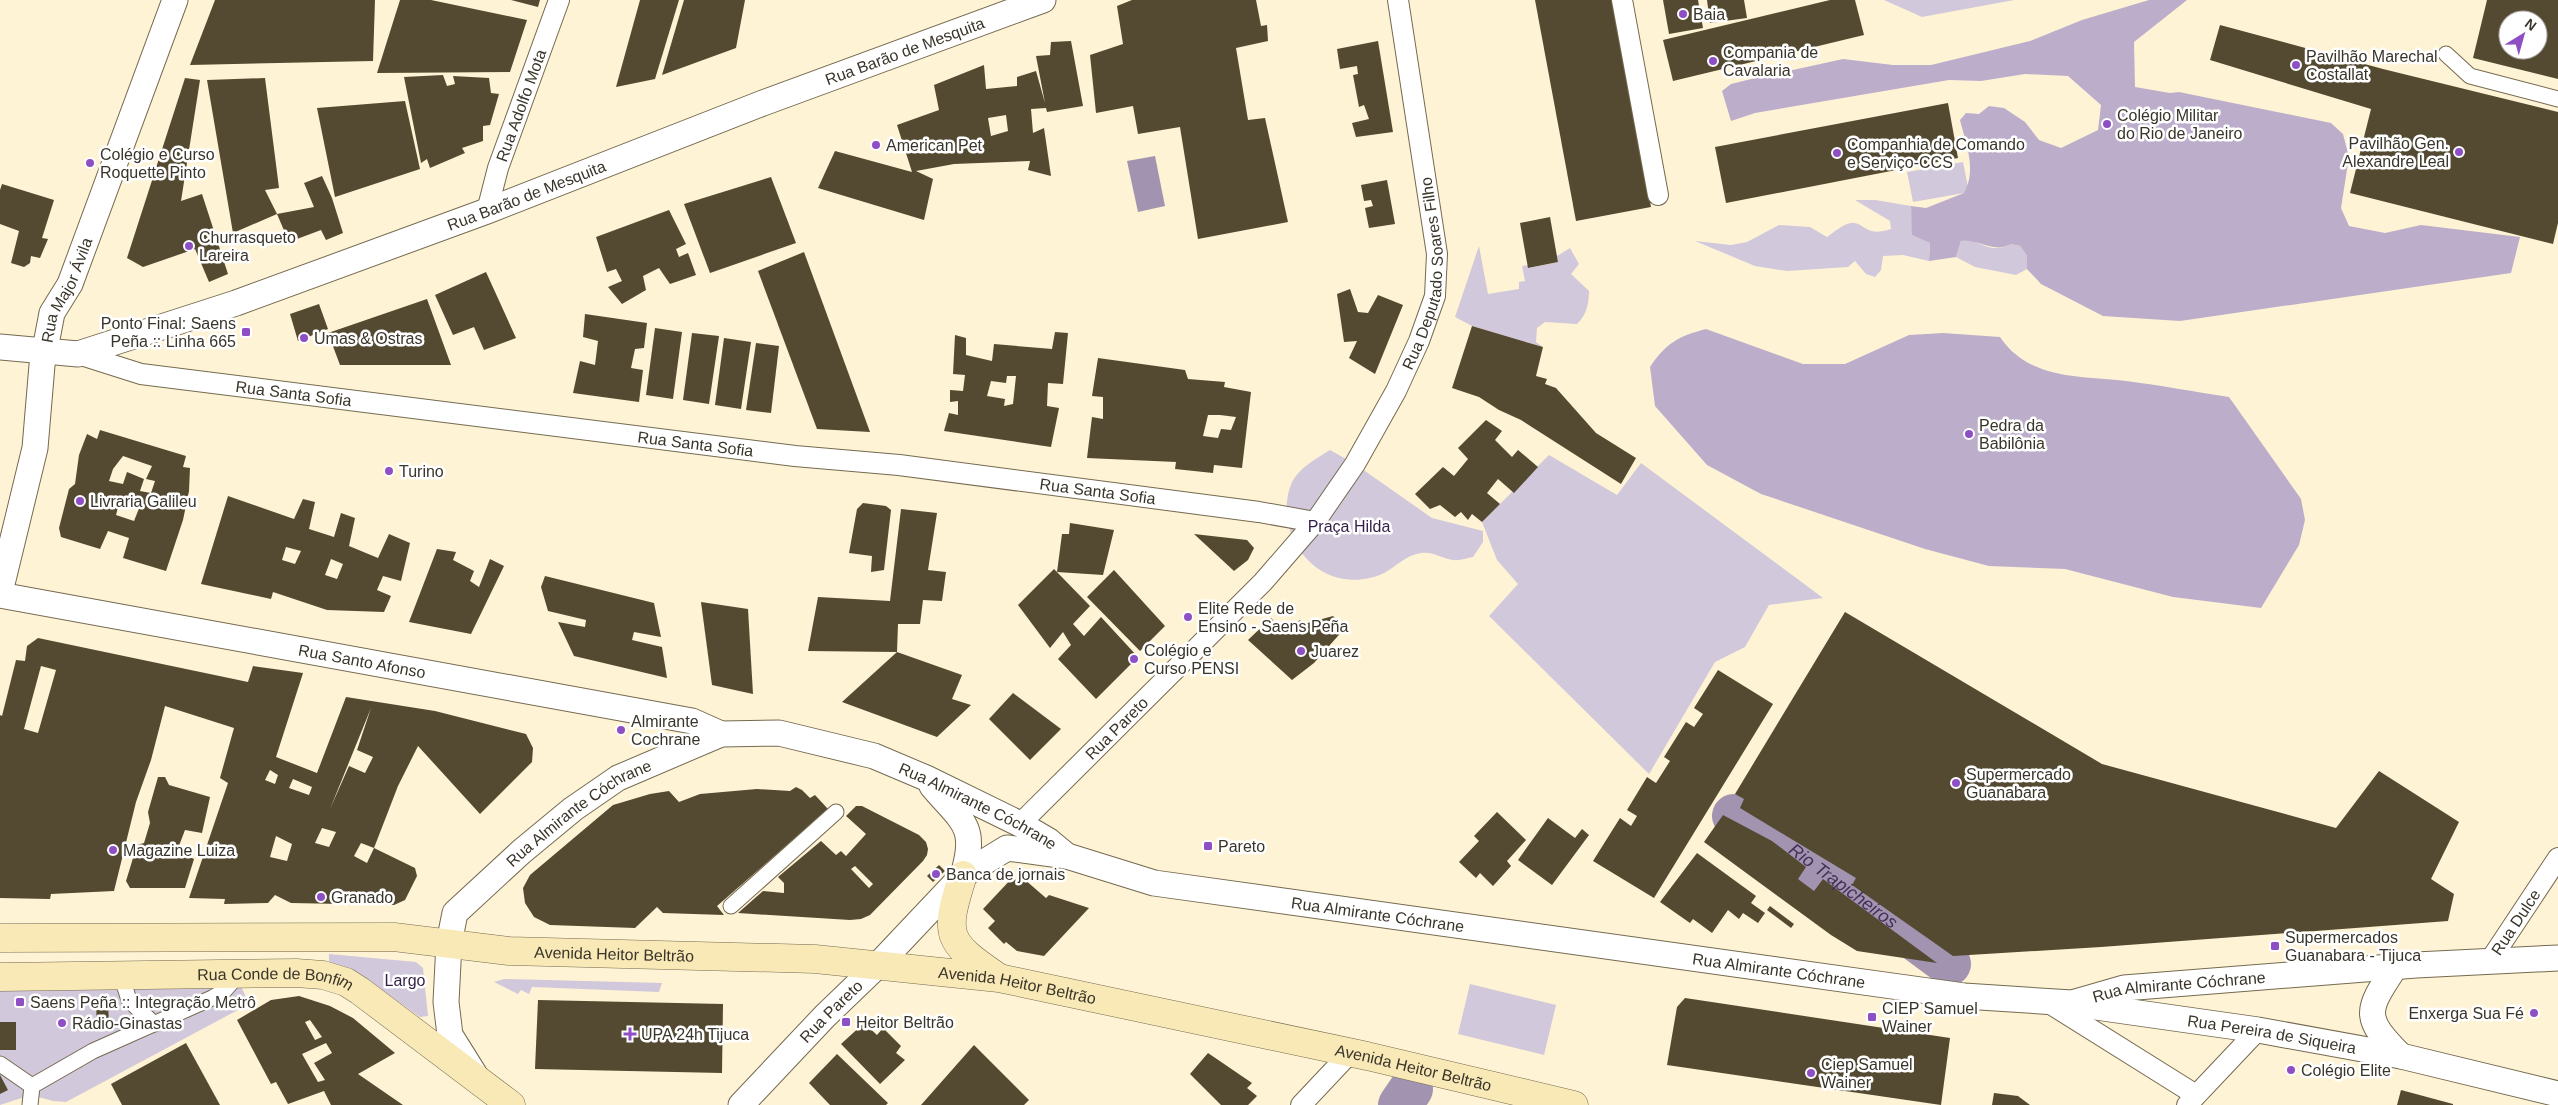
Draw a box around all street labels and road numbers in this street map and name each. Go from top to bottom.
street label: Rua Barão de Mesquita [823,14,987,88]
street label: Rua Adolfo Mota [493,47,549,164]
street label: Rua Barão de Mesquita [445,157,608,233]
street label: Rua Deputado Soares Filho [1399,176,1446,372]
street label: Rua Major Ávila [38,235,95,344]
street label: Rua Santa Sofia [235,377,353,409]
street label: Rua Santa Sofia [637,428,755,459]
street label: Rua Santa Sofia [1039,475,1157,507]
street label: Rua Santo Afonso [297,641,427,681]
street label: Rua Pareto [1082,693,1151,763]
street label: Rua Almirante Cóchrane [503,756,654,870]
street label: Rua Almirante Cóchrane [896,759,1060,852]
street label: Rua Dulce [2488,886,2543,958]
street label: Rua Almirante Cóchrane [1290,894,1465,935]
street label: Avenida Heitor Beltrão [534,943,694,964]
street label: Rua Almirante Cóchrane [1691,950,1867,991]
street label: Avenida Heitor Beltrão [938,963,1098,1007]
street label: Rua Conde de Bonfim [197,964,357,993]
street label: Rua Almirante Cóchrane [2090,968,2266,1005]
street label: Rua Pareto [796,976,866,1046]
street label: Rua Pereira de Siqueira [2186,1012,2358,1056]
street label: Avenida Heitor Beltrão [1334,1041,1493,1094]

